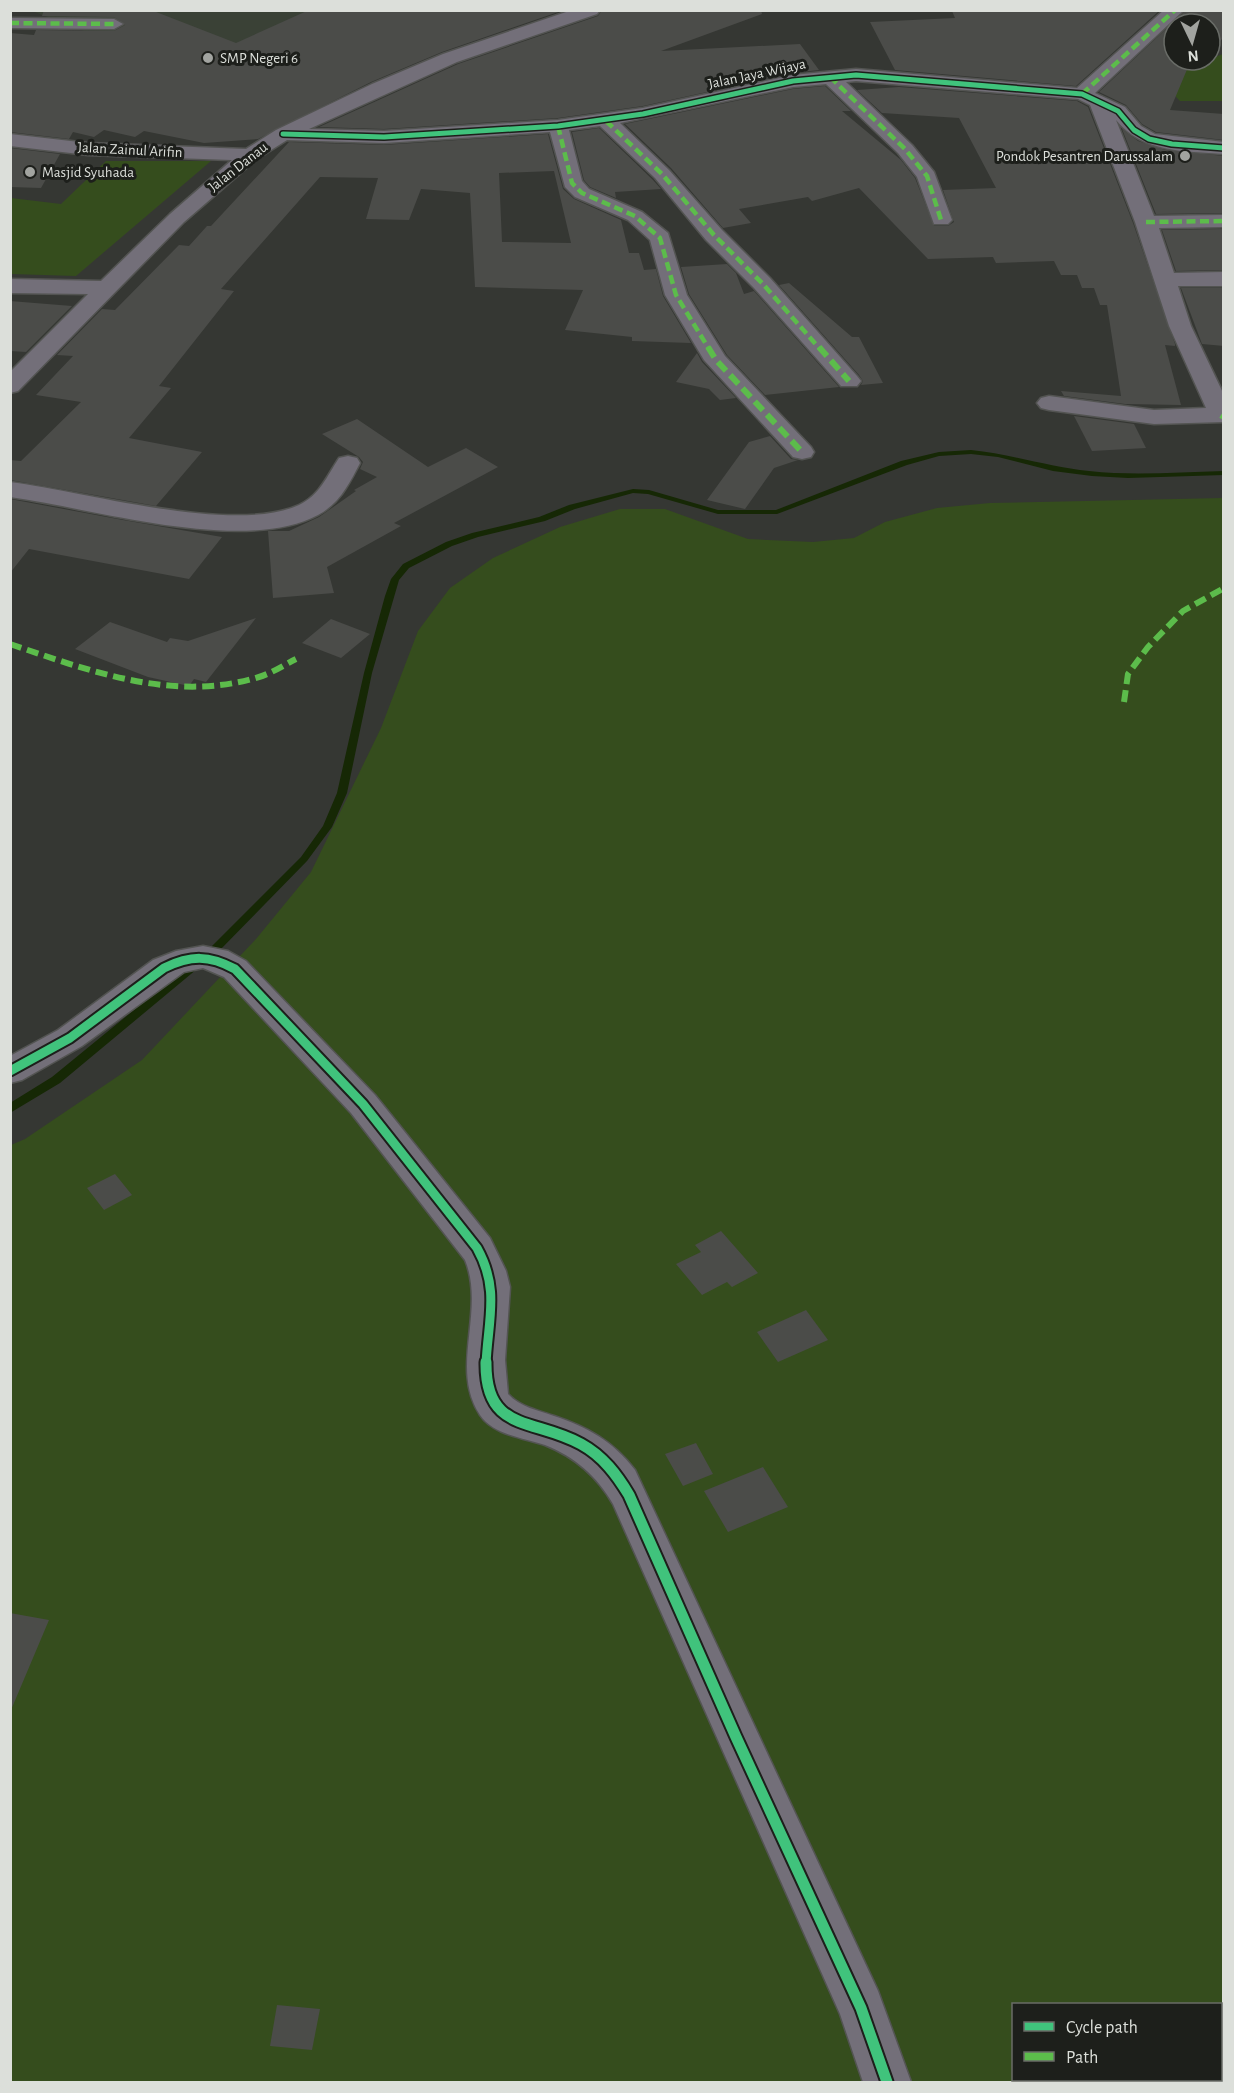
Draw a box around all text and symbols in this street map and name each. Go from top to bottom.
north arrow [1162,12,1222,72]
text: N [1187,47,1199,64]
marker: SMP Negeri 6 [201,51,215,65]
place label: SMP Negeri 6 [220,51,298,66]
street label: Jalan Jaya Wijaya [707,56,807,92]
street label: Jalan Danau [205,139,271,195]
street label: Jalan Zainul Arifin [77,140,183,160]
place label: Pondok Pesantren Darussalam [996,149,1173,164]
marker: Pondok Pesantren Darussalam [1178,149,1192,163]
marker: Masjid Syuhada [23,165,37,179]
place label: Masjid Syuhada [42,165,134,180]
legend [1012,2003,1222,2081]
text: Cycle path [1066,2019,1138,2037]
text: Path [1066,2049,1098,2067]

